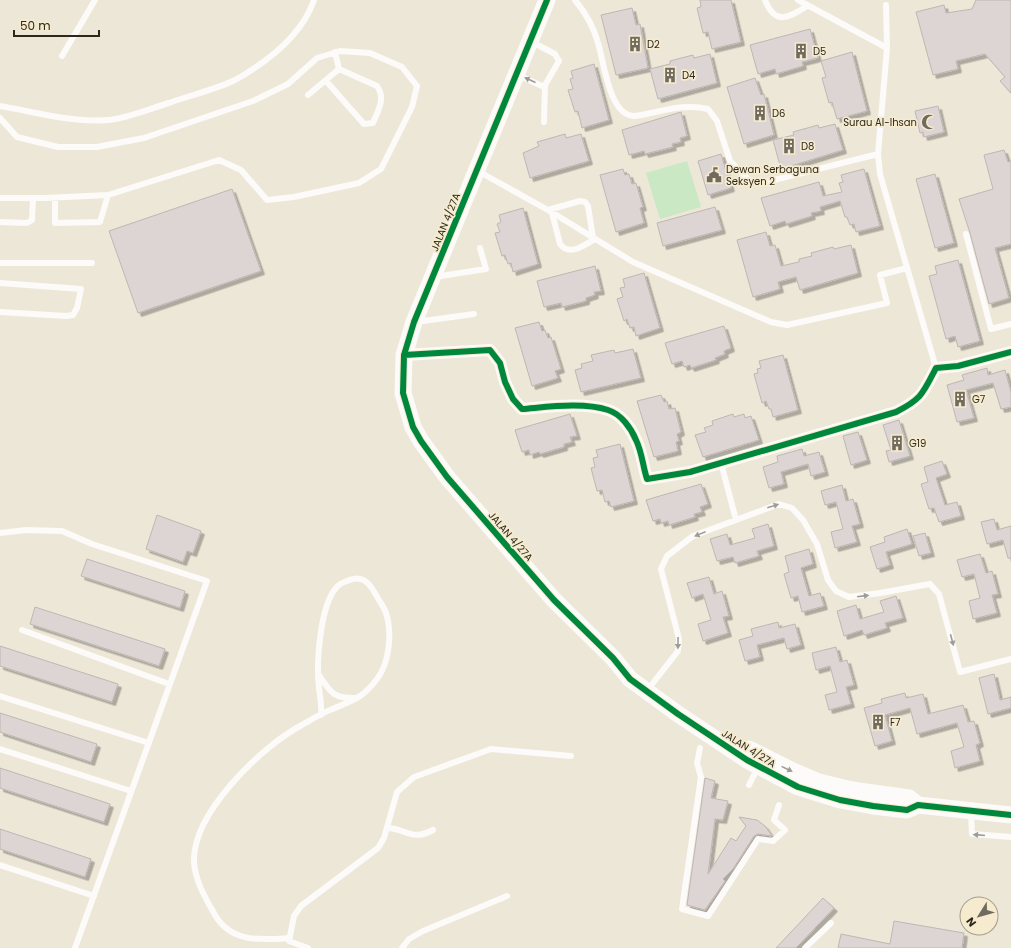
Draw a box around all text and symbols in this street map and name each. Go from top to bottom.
scale bar [14,12,99,38]
text: 50 m [20,17,51,34]
building icon: D2 [626,35,644,53]
place label: D2 [647,37,660,52]
building icon: D5 [792,42,810,60]
place label: D5 [813,44,826,59]
building icon: D4 [661,66,679,84]
place label: D4 [682,68,695,83]
one-way arrow [524,77,535,83]
building icon: D6 [751,104,769,122]
place label: D6 [772,106,785,121]
mosque icon: Surau Al-Ihsan [920,113,938,131]
place label: Surau Al-Ihsan [843,115,917,130]
building icon: D8 [780,137,798,155]
place label: D8 [801,139,814,154]
place label: Dewan Serbaguna Seksyen 2 [726,162,819,189]
public building icon: Dewan Serbaguna Seksyen 2 [705,166,723,184]
street label: JALAN 4/27A [427,190,464,254]
building icon: G7 [951,390,969,408]
place label: G7 [972,392,986,407]
building icon: G19 [888,434,906,452]
place label: G19 [909,436,926,451]
one-way arrow [767,503,779,509]
street label: JALAN 4/27A [485,508,537,565]
one-way arrow [693,531,705,537]
one-way arrow [857,592,869,599]
one-way arrow [949,634,955,647]
one-way arrow [675,637,681,650]
building icon: F7 [869,713,887,731]
place label: F7 [890,715,901,730]
street label: JALAN 4/27A [719,726,779,771]
one-way arrow [781,766,793,772]
one-way arrow [973,831,985,838]
north arrow [959,896,999,936]
text: N [962,914,980,930]

